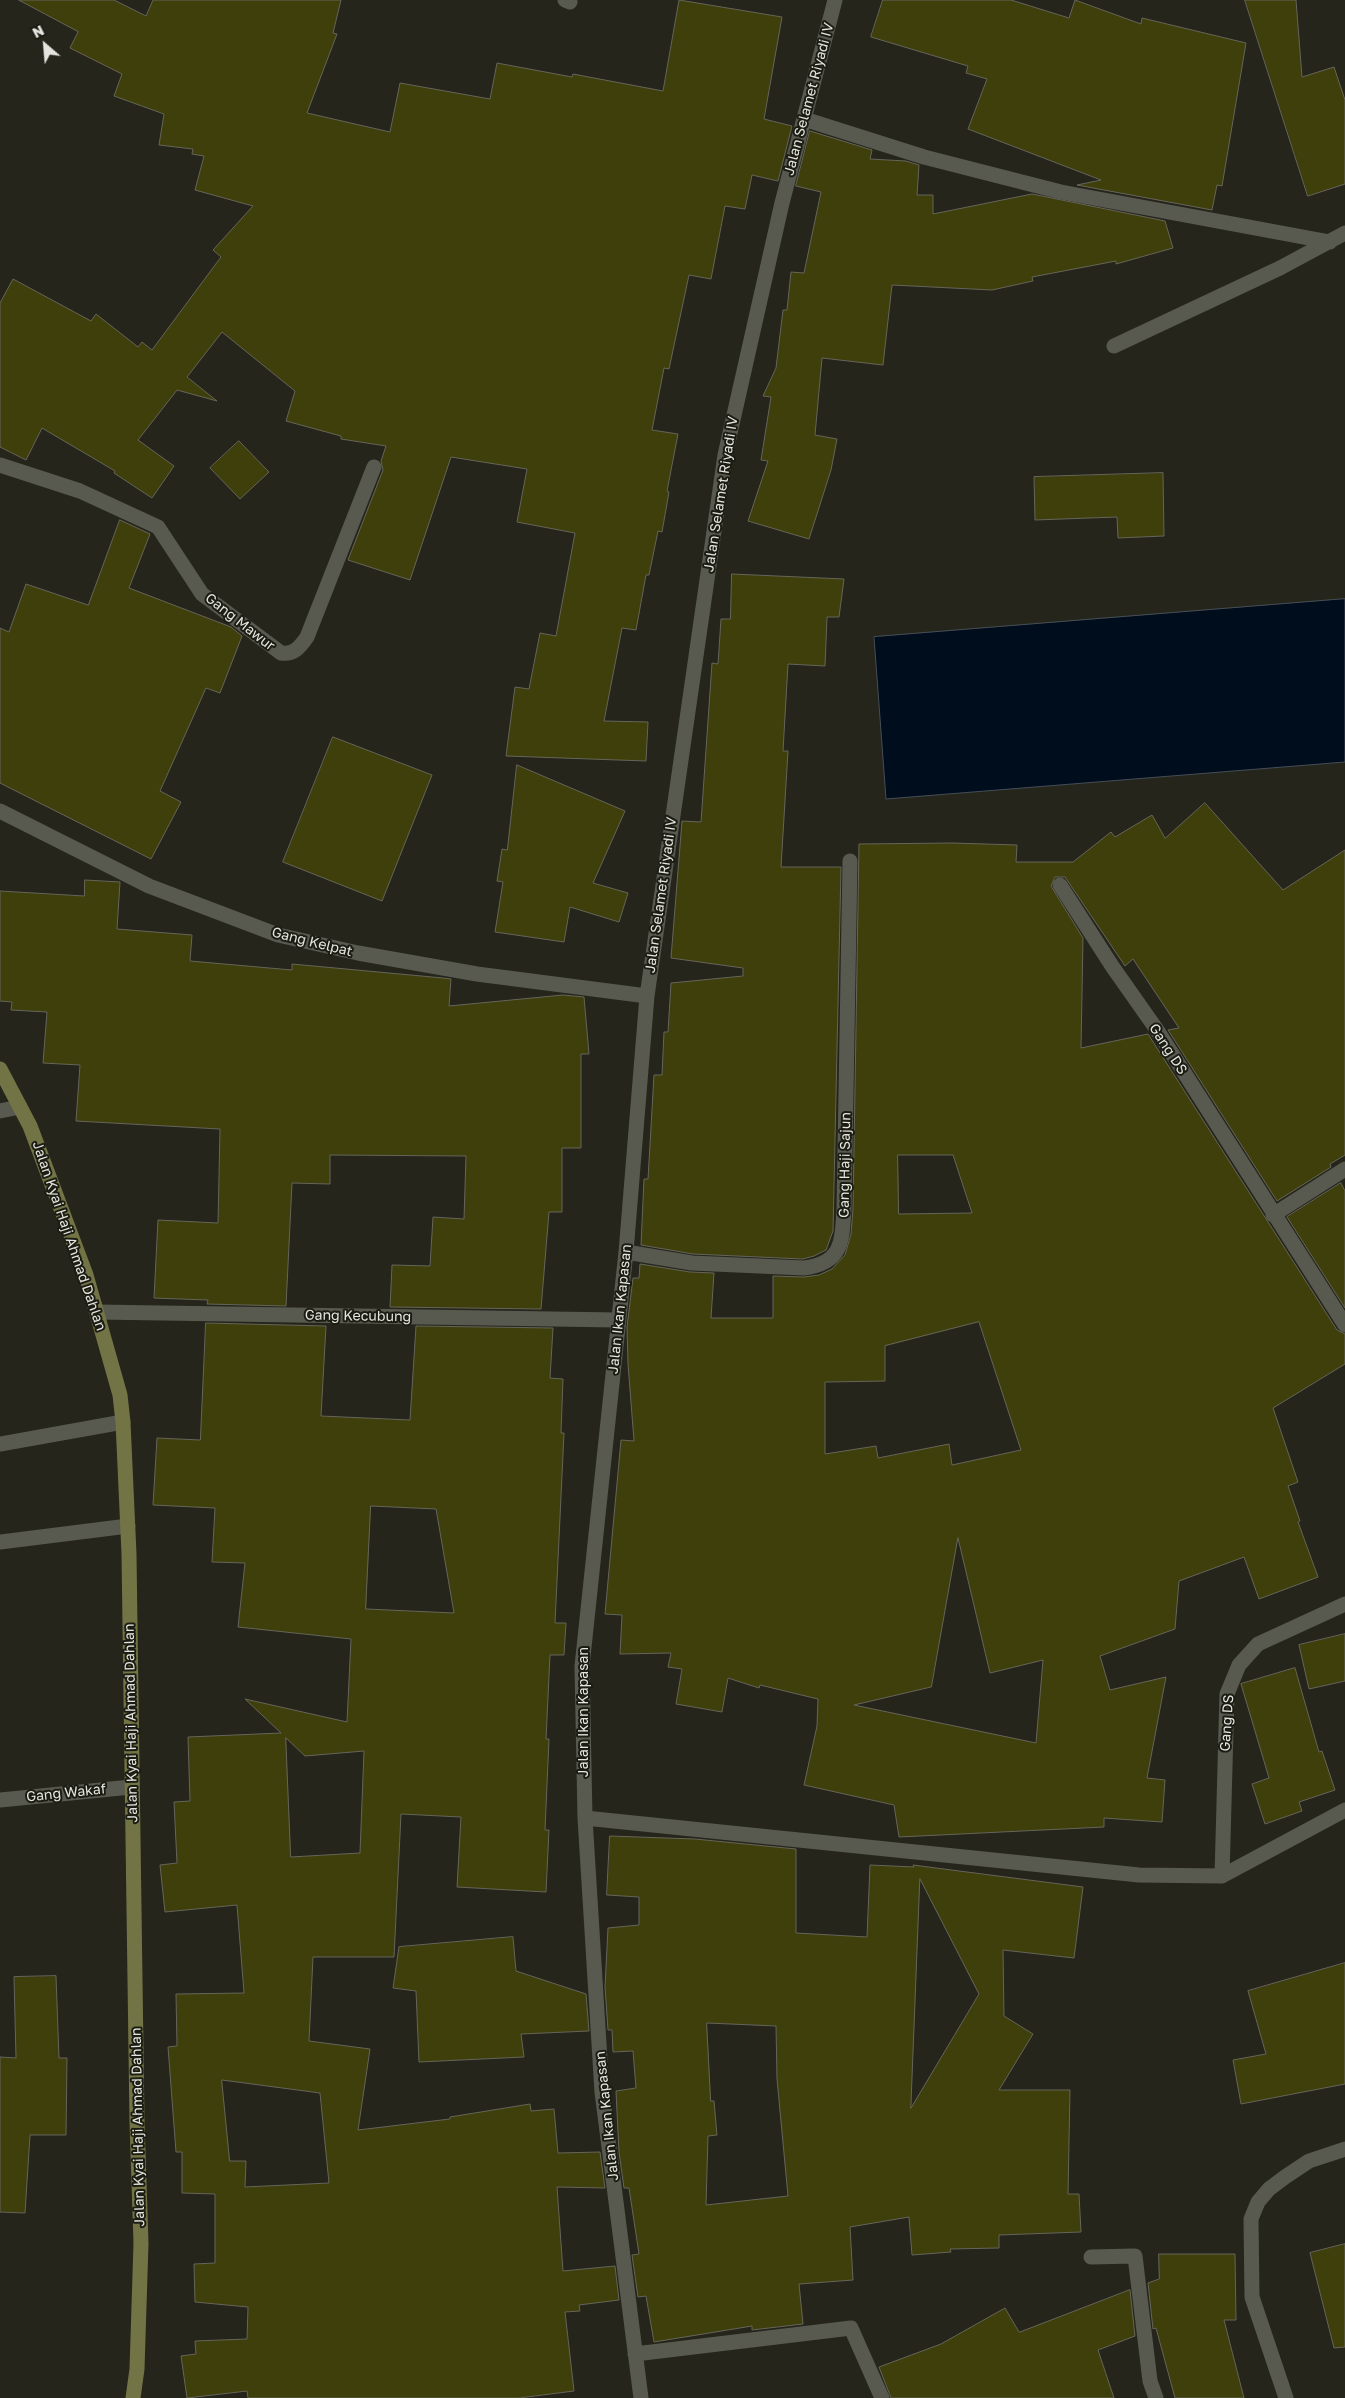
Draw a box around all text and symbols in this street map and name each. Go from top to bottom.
north arrow [20,20,70,70]
text: N [29,21,47,41]
street label: Jalan Selamet Riyadi IV [781,21,837,177]
street label: Jalan Selamet Riyadi IV [700,415,742,573]
street label: Gang Mawur [202,590,278,654]
street label: Jalan Selamet Riyadi IV [642,816,680,974]
street label: Gang Kelpat [270,924,354,960]
street label: Gang DS [1145,1020,1191,1078]
street label: Gang Haji Sajun [836,1112,854,1218]
street label: Jalan Kyai Haji Ahmad Dahlan [29,1139,109,1333]
street label: Jalan Ikan Kapasan [605,1243,635,1375]
street label: Gang Kecubung [305,1307,411,1325]
street label: Jalan Kyai Haji Ahmad Dahlan [121,1623,141,1823]
street label: Jalan Ikan Kapasan [576,1647,592,1777]
street label: Gang DS [1217,1694,1237,1752]
street label: Gang Wakaf [25,1780,107,1806]
street label: Jalan Kyai Haji Ahmad Dahlan [128,2027,148,2227]
street label: Jalan Ikan Kapasan [592,2050,622,2182]

